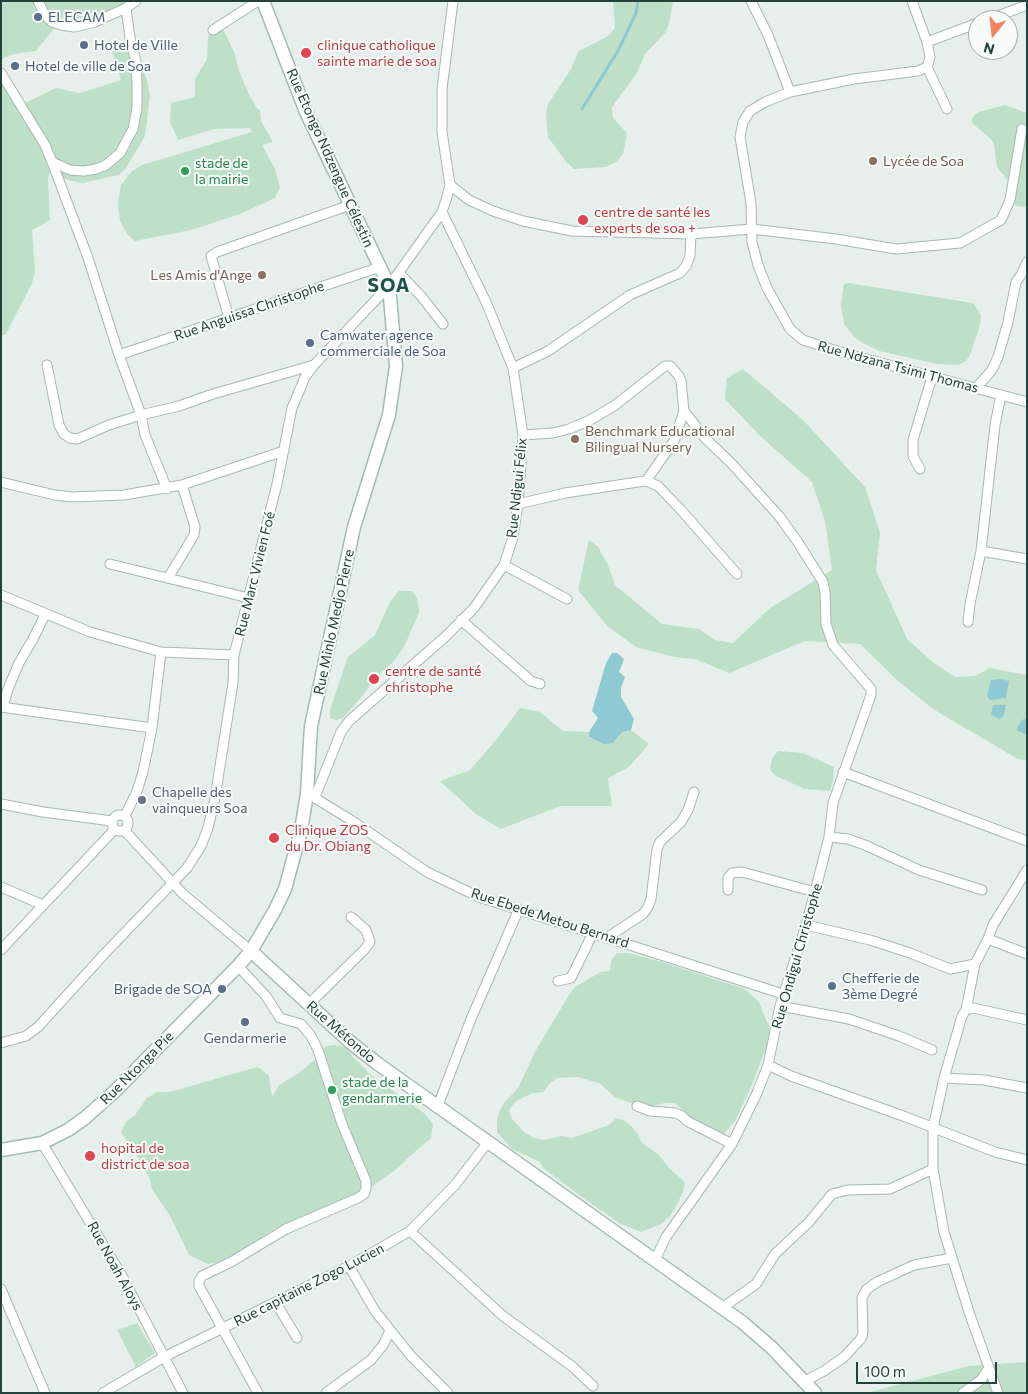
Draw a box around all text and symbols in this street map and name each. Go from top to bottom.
place label: ELECAM [48,9,105,25]
north arrow [968,10,1018,60]
marker: ELECAM [32,11,44,23]
place label: Hotel de Ville [94,37,178,53]
place label: clinique catholique sainte marie de soa [317,37,437,70]
marker: Hotel de Ville [78,39,90,51]
text: N [982,39,996,59]
marker: clinique catholique sainte marie de soa [299,46,313,60]
place label: Hotel de ville de Soa [25,58,151,74]
marker: Hotel de ville de Soa [9,60,21,72]
street label: Rue Etongo Ndzengue Célestin [283,66,377,250]
place label: Lycée de Soa [883,153,964,169]
place label: stade de la mairie [195,155,248,188]
marker: Lycée de Soa [867,155,879,167]
marker: stade de la mairie [179,165,191,177]
place label: centre de santé les experts de soa + [594,204,710,236]
marker: centre de santé les experts de soa + [576,213,590,227]
place label: Les Amis d'Ange [150,267,252,283]
marker: Les Amis d'Ange [256,269,268,281]
district label: SOA [367,275,411,297]
street label: Rue Anguissa Christophe [172,277,326,345]
place label: Camwater agence commerciale de Soa [320,327,446,360]
marker: Camwater agence commerciale de Soa [304,337,316,349]
street label: Rue Ndzana Tsimi Thomas [816,337,980,397]
place label: Benchmark Educational Bilingual Nursery [585,423,735,456]
marker: Benchmark Educational Bilingual Nursery [569,433,581,445]
street label: Rue Ndigui Félix [503,437,531,539]
street label: Rue Marc Vivien Foé [231,510,279,638]
street label: Rue Minlo Medjo Pierre [310,548,358,696]
place label: centre de santé christophe [385,663,481,696]
marker: centre de santé christophe [367,672,381,686]
place label: Chapelle des vainqueurs Soa [152,784,247,816]
marker: Chapelle des vainqueurs Soa [136,794,148,806]
place label: Clinique ZOS du Dr. Obiang [285,822,371,854]
marker: Clinique ZOS du Dr. Obiang [267,831,281,845]
street label: Rue Ondigui Christophe [768,881,826,1031]
street label: Rue Ebede Metou Bernard [469,884,631,952]
place label: Chefferie de 3ème Degré [842,970,919,1002]
marker: Chefferie de 3ème Degré [826,980,838,992]
place label: Brigade de SOA [114,981,212,997]
marker: Brigade de SOA [216,983,228,995]
street label: Rue Métondo [303,997,379,1067]
marker: Gendarmerie [239,1016,251,1028]
street label: Rue Ntonga Pie [97,1028,177,1108]
place label: Gendarmerie [204,1030,286,1046]
place label: stade de la gendarmerie [342,1074,422,1106]
marker: stade de la gendarmerie [326,1084,338,1096]
place label: hopital de district de soa [101,1140,189,1172]
marker: hopital de district de soa [83,1149,97,1163]
street label: Rue Noah Aloys [84,1219,146,1313]
street label: Rue capitaine Zogo Lucien [231,1240,387,1330]
scale bar [858,1352,999,1384]
text: 100 m [864,1362,906,1380]

